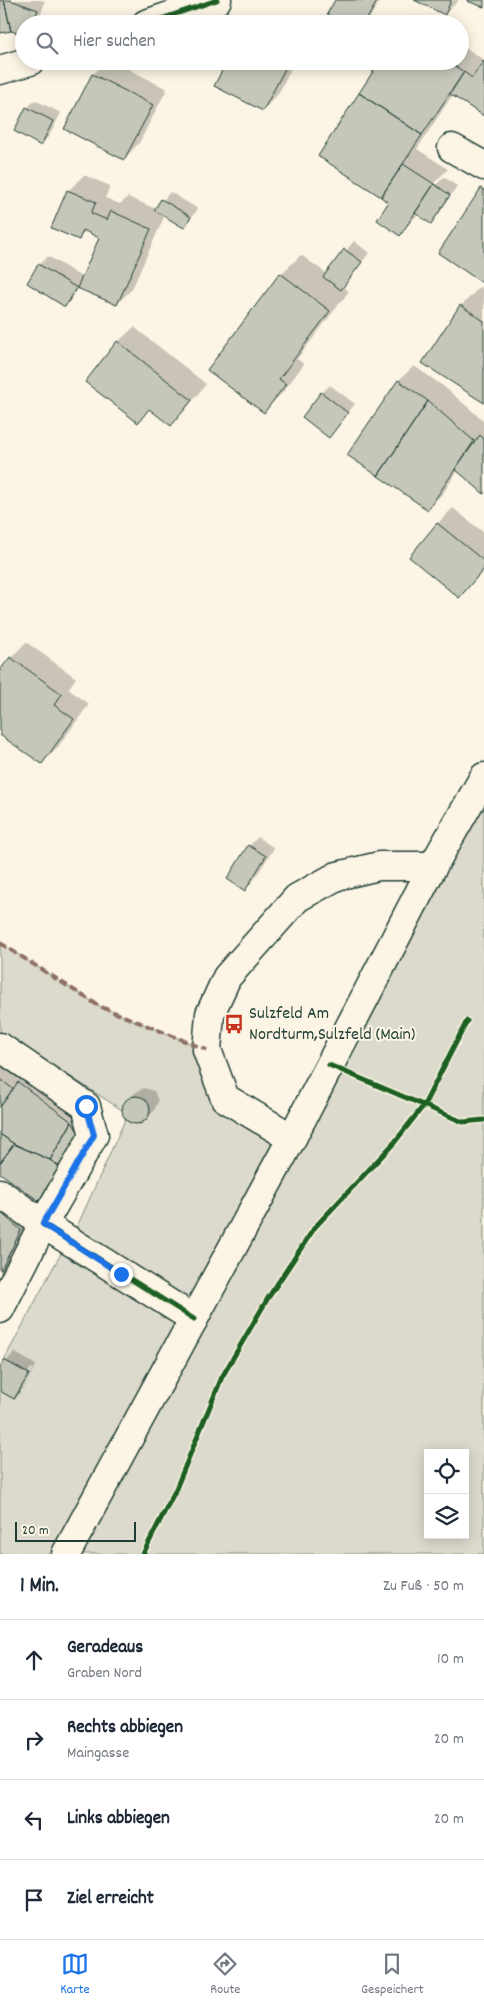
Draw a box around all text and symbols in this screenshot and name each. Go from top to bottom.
search box [15,15,469,70]
icon: search [33,29,61,57]
text: Hier suchen [73,29,156,56]
place label: Sulzfeld Am Nordturm,Sulzfeld (Main) [249,1002,415,1048]
bus stop icon: Sulzfeld Am Nordturm,Sulzfeld (Main) [223,1013,245,1035]
route start [75,1095,98,1118]
route end [110,1263,133,1286]
map controls [424,1449,469,1539]
button: locate [424,1449,469,1494]
button: layers [424,1494,469,1539]
scale bar [15,1519,136,1542]
text: 20 m [22,1521,49,1541]
text: 1 Min. [20,1572,59,1602]
text: Zu Fuß · 50 m [383,1575,464,1598]
text: Geradeaus [67,1635,143,1662]
icon: ahead [20,1646,48,1674]
text: 10 m [437,1648,464,1671]
text: Graben Nord [67,1662,142,1685]
text: Rechts abbiegen [67,1715,183,1742]
icon: right [20,1726,48,1754]
text: 20 m [434,1728,464,1751]
text: Maingasse [67,1742,129,1765]
icon: left [20,1806,48,1834]
text: Links abbiegen [67,1806,170,1833]
text: 20 m [434,1808,464,1831]
icon: arrive [20,1886,48,1914]
text: Ziel erreicht [67,1886,154,1913]
tab: Karte [60,1950,90,2000]
tab: Route [210,1950,241,2000]
tab: Gespeichert [361,1950,424,2000]

